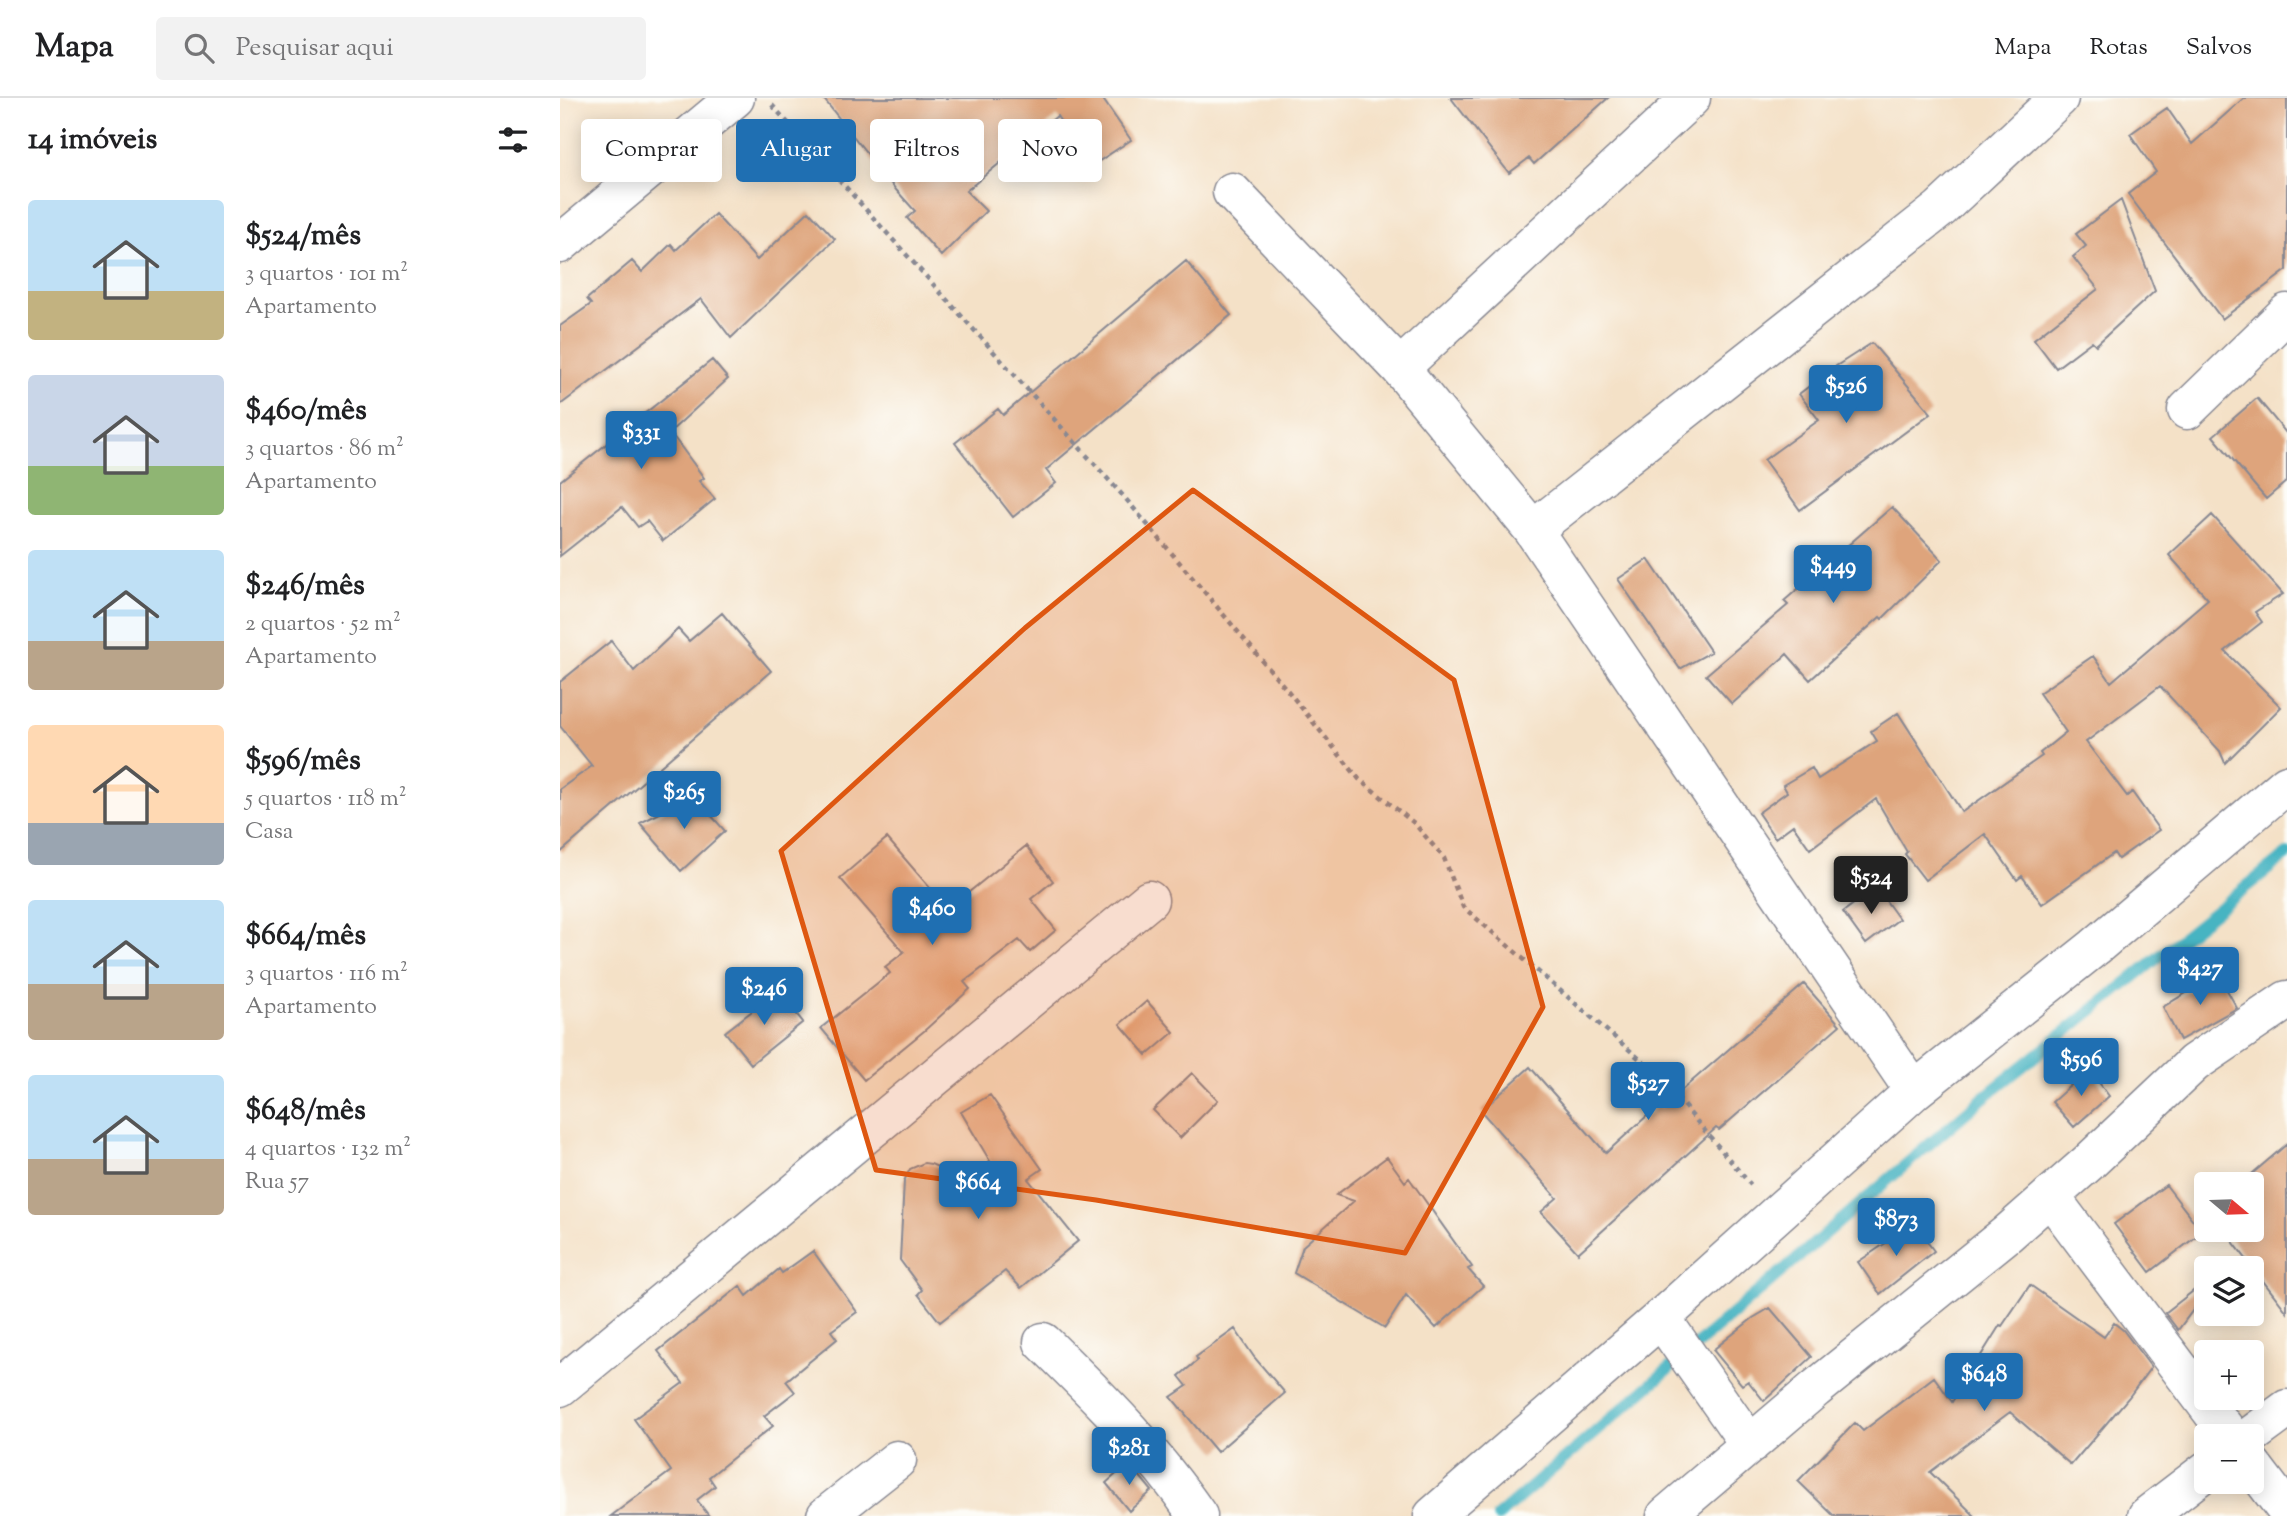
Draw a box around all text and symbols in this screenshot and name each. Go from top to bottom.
search box [156,17,646,80]
text: Mapa [35,24,114,72]
icon: search [180,29,218,67]
text: Pesquisar aqui [236,30,394,67]
text: Mapa [1994,31,2052,65]
text: Rotas [2090,31,2148,65]
text: Salvos [2186,31,2252,65]
text: 14 imóveis [28,119,157,162]
chip: Comprar [581,119,722,182]
chip: Alugar [736,119,856,182]
chip: Filtros [870,119,984,182]
chip: Novo [998,119,1102,182]
icon: filters [494,121,532,159]
text: $524/mês [245,215,361,258]
icon: home [84,228,168,312]
text: 3 quartos · 101 m² [245,258,408,291]
text: Apartamento [245,291,377,324]
pin: $526 [1805,366,1887,425]
text: $526 [1825,371,1867,404]
text: $460/mês [245,390,367,433]
icon: home [84,403,168,487]
pin: $331 [600,412,682,471]
text: $331 [622,417,660,450]
text: 3 quartos · 86 m² [245,433,404,466]
text: Apartamento [245,466,377,499]
pin: $449 [1792,546,1874,605]
text: $449 [1810,551,1856,584]
text: $246/mês [245,565,365,608]
icon: home [84,578,168,662]
text: 2 quartos · 52 m² [245,608,401,641]
text: Apartamento [245,641,377,674]
text: $596/mês [245,740,361,783]
icon: home [84,753,168,837]
pin: $265 [643,772,725,831]
text: $265 [663,777,705,810]
text: 5 quartos · 118 m² [245,783,406,816]
text: Casa [245,816,293,849]
pin: $524 [1830,856,1912,916]
text: $524 [1850,862,1892,895]
pin: $460 [891,888,973,947]
text: $460 [908,893,956,926]
text: $664/mês [245,915,366,958]
icon: home [84,928,168,1012]
pin: $427 [2159,948,2241,1007]
text: $427 [2177,953,2223,986]
text: 3 quartos · 116 m² [245,958,408,991]
pin: $246 [723,968,805,1027]
text: $246 [741,973,787,1006]
text: Apartamento [245,991,377,1024]
pin: $596 [2040,1038,2122,1098]
text: $596 [2060,1044,2102,1077]
pin: $527 [1607,1062,1689,1122]
text: $527 [1627,1068,1669,1101]
text: $648/mês [245,1090,366,1133]
icon: home [84,1103,168,1187]
text: 4 quartos · 132 m² [245,1133,411,1166]
pin: $664 [937,1162,1019,1221]
text: Rua 57 [245,1166,309,1199]
text: $664 [955,1167,1001,1200]
north arrow [2194,1172,2264,1242]
map controls [2194,1172,2264,1494]
pin: $873 [1855,1198,1937,1258]
text: $873 [1874,1204,1918,1237]
button: layers [2194,1256,2264,1326]
button: + [2194,1340,2264,1410]
pin: $648 [1943,1354,2025,1413]
text: $648 [1961,1359,2007,1392]
button: − [2194,1424,2264,1494]
pin: $281 [1088,1428,1170,1487]
text: $281 [1108,1433,1150,1466]

